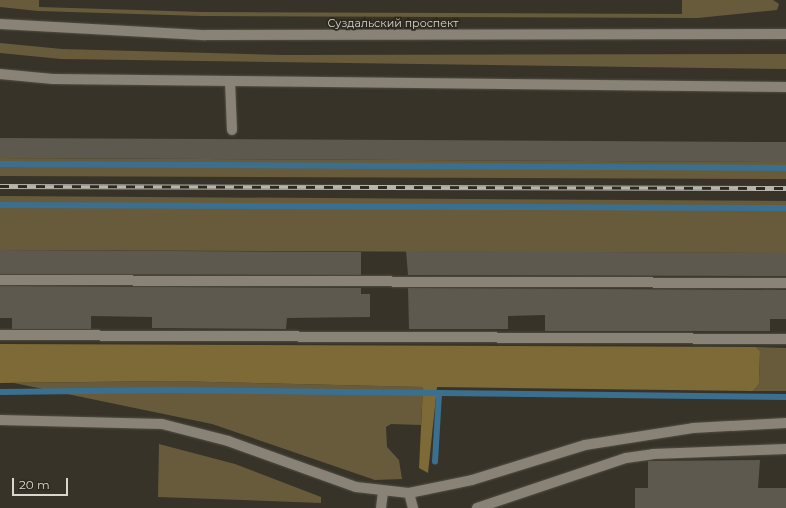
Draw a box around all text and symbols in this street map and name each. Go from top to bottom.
street label: Суздальский проспект [327,16,459,30]
scale bar [14,470,70,496]
text: 20 m [19,477,50,492]

